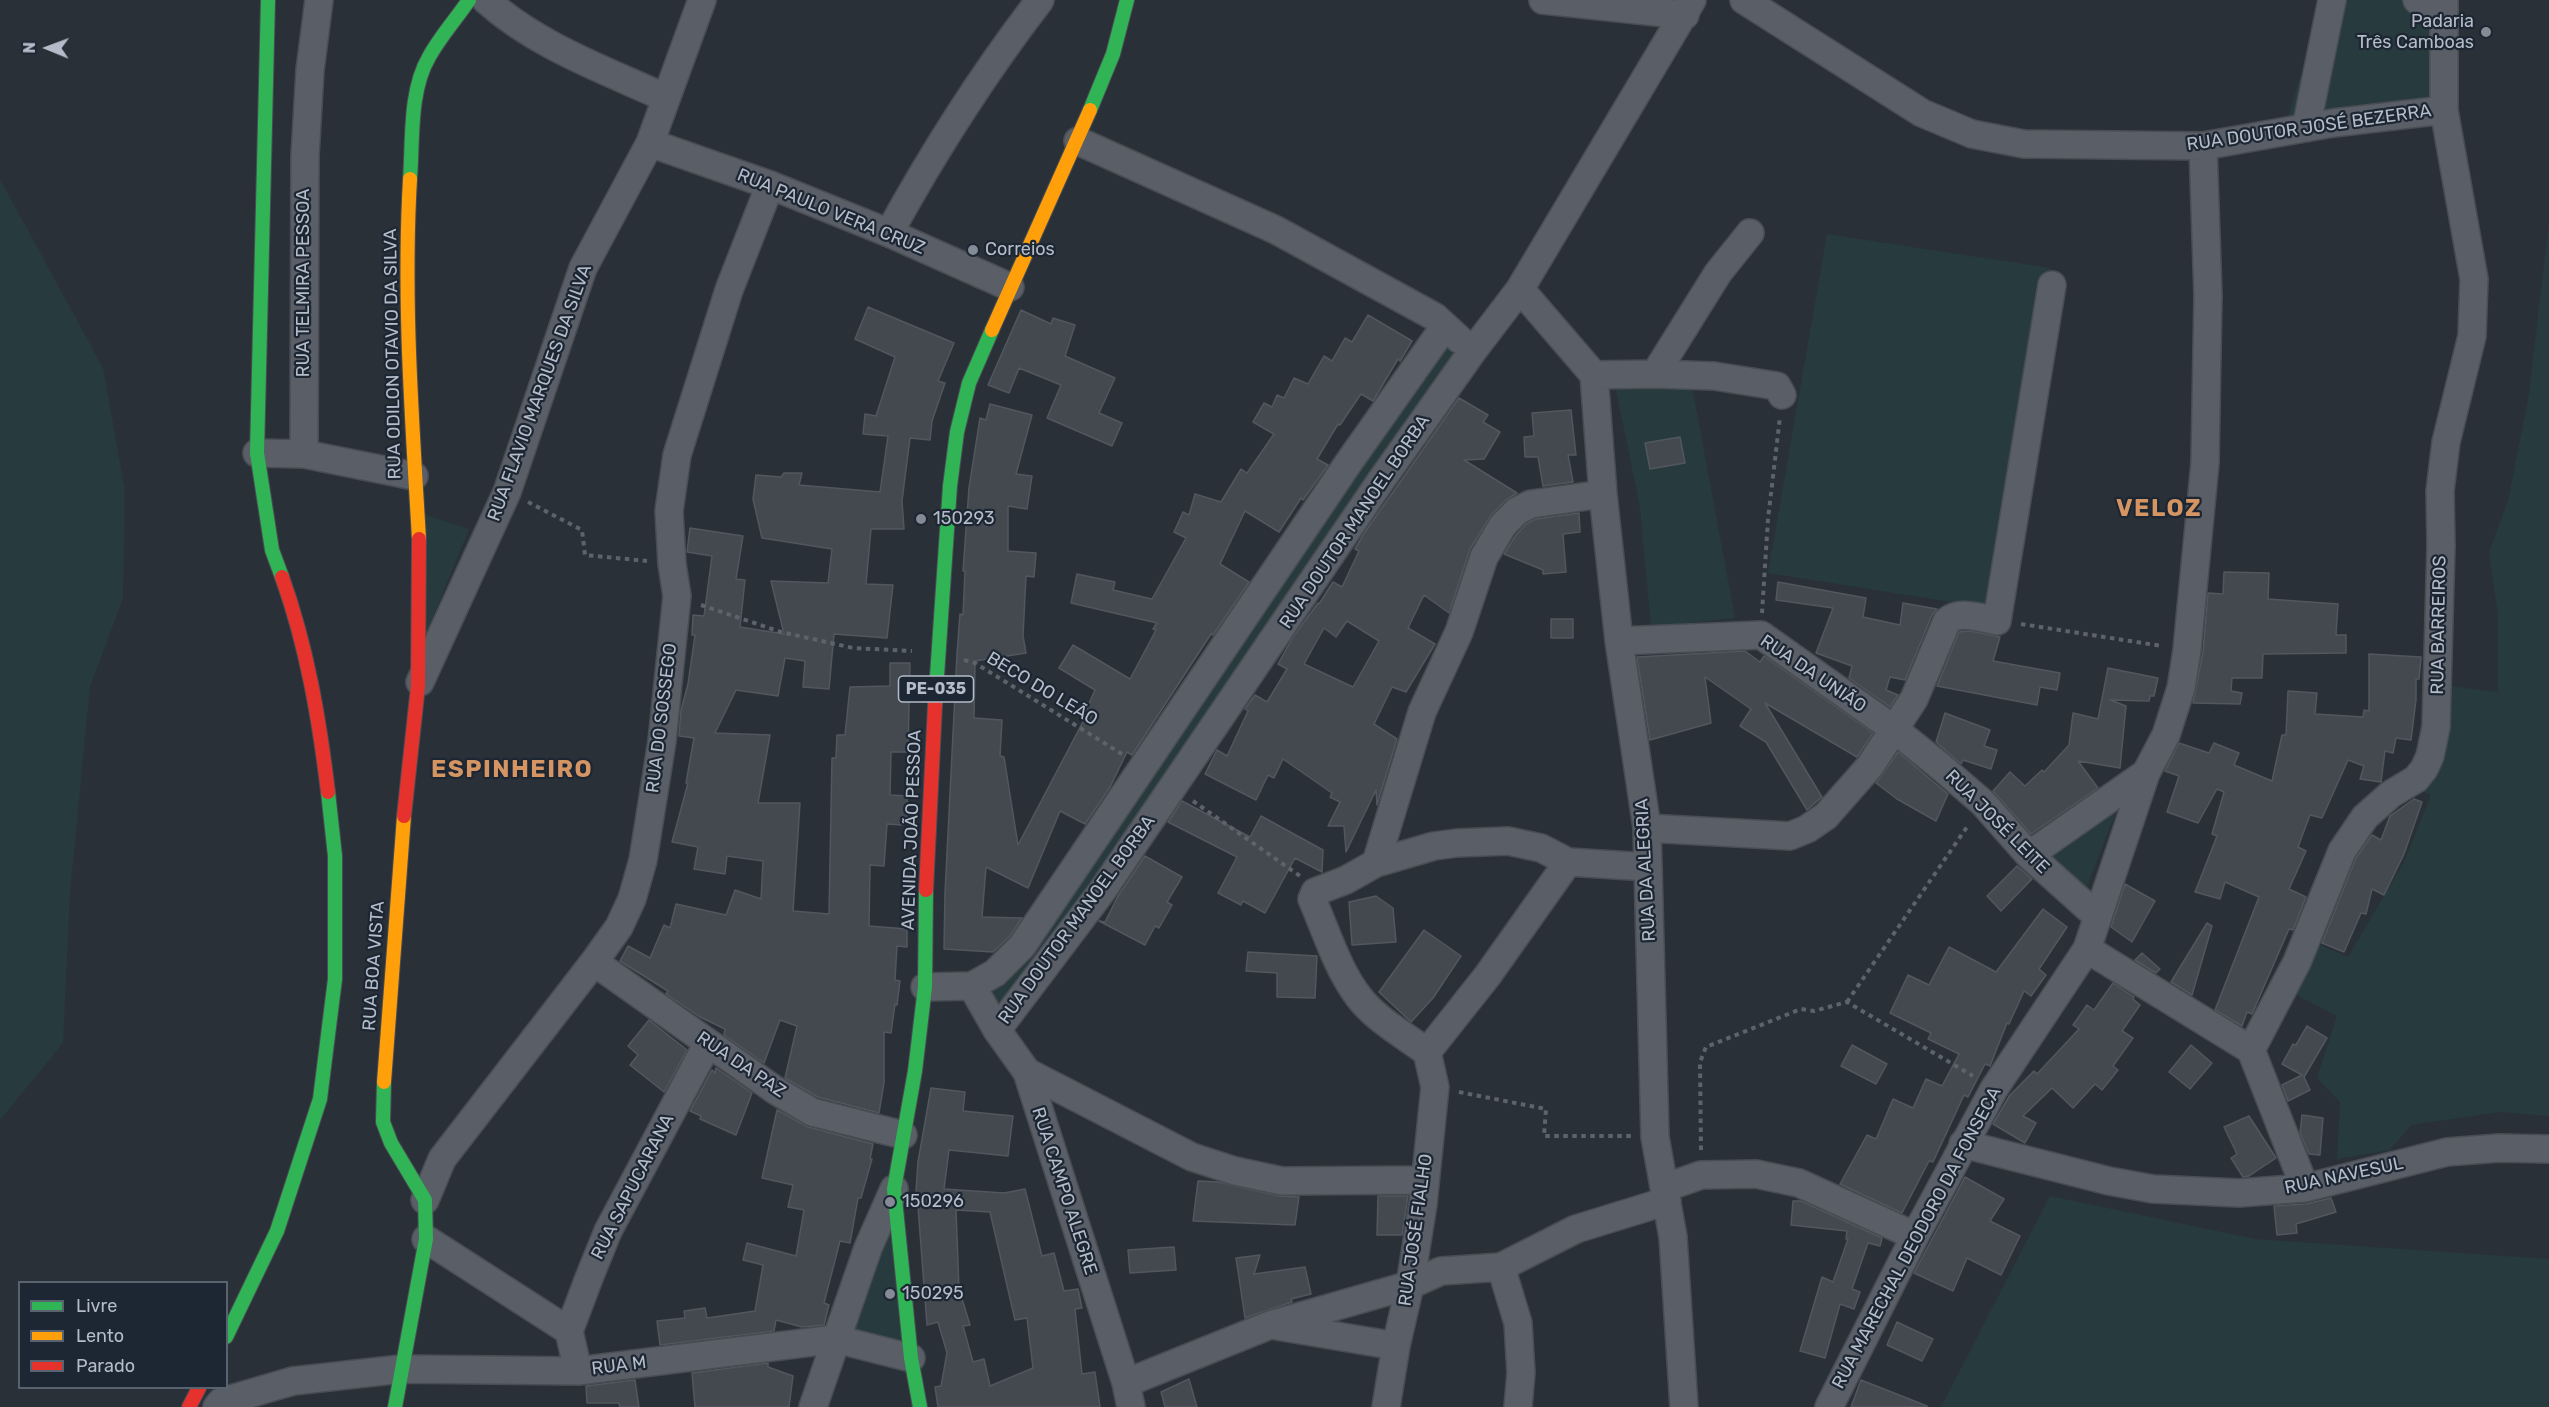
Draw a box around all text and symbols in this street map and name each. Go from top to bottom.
place label: Padaria Três Camboas [2357,11,2474,54]
north arrow [18,18,78,78]
marker: Padaria Três Camboas [2479,25,2493,39]
text: N [20,42,39,54]
street label: RUA DOUTOR JOSÉ BEZERRA [2185,100,2433,156]
street label: RUA PAULO VERA CRUZ [734,164,928,260]
street label: RUA TELMIRA PESSOA [293,189,315,377]
street label: RUA ODILON OTAVIO DA SILVA [380,228,406,480]
place label: Correios [985,239,1055,261]
marker: Correios [966,243,980,257]
street label: RUA FLAVIO MARQUES DA SILVA [483,262,597,524]
street label: RUA DOUTOR MANOEL BORBA [1275,411,1435,633]
district label: VELOZ [2116,495,2202,523]
place label: 150293 [933,508,995,530]
marker: 150293 [914,512,928,526]
street label: RUA BARREIROS [2427,555,2451,695]
street label: RUA DA UNIÃO [1756,631,1870,717]
street label: RUA DO SOSSEGO [642,642,682,794]
street label: BECO DO LEÃO [983,647,1101,731]
road number: PE-035 [898,676,974,702]
street label: AVENIDA JOÃO PESSOA [898,729,926,931]
district label: ESPINHEIRO [431,756,593,784]
street label: RUA JOSÉ LEITE [1941,766,2053,878]
street label: RUA DA ALEGRIA [1631,798,1661,942]
street label: RUA DOUTOR MANOEL BORBA [994,811,1160,1029]
street label: RUA BOA VISTA [359,900,389,1032]
street label: RUA DA PAZ [692,1027,790,1103]
street label: RUA MARECHAL DEODORO DA FONSECA [1828,1083,2006,1393]
street label: RUA CAMPO ALEGRE [1027,1104,1101,1278]
street label: RUA SAPUCARANA [587,1111,679,1263]
street label: RUA JOSÉ FIALHO [1395,1153,1437,1307]
street label: RUA NAVESUL [2283,1153,2405,1199]
place label: 150296 [902,1191,964,1213]
marker: 150296 [883,1195,897,1209]
legend [18,1281,228,1389]
place label: 150295 [902,1283,964,1305]
marker: 150295 [883,1287,897,1301]
text: Livre [76,1295,117,1317]
text: Lento [76,1325,124,1347]
street label: RUA M [590,1352,648,1380]
text: Parado [76,1355,135,1377]

